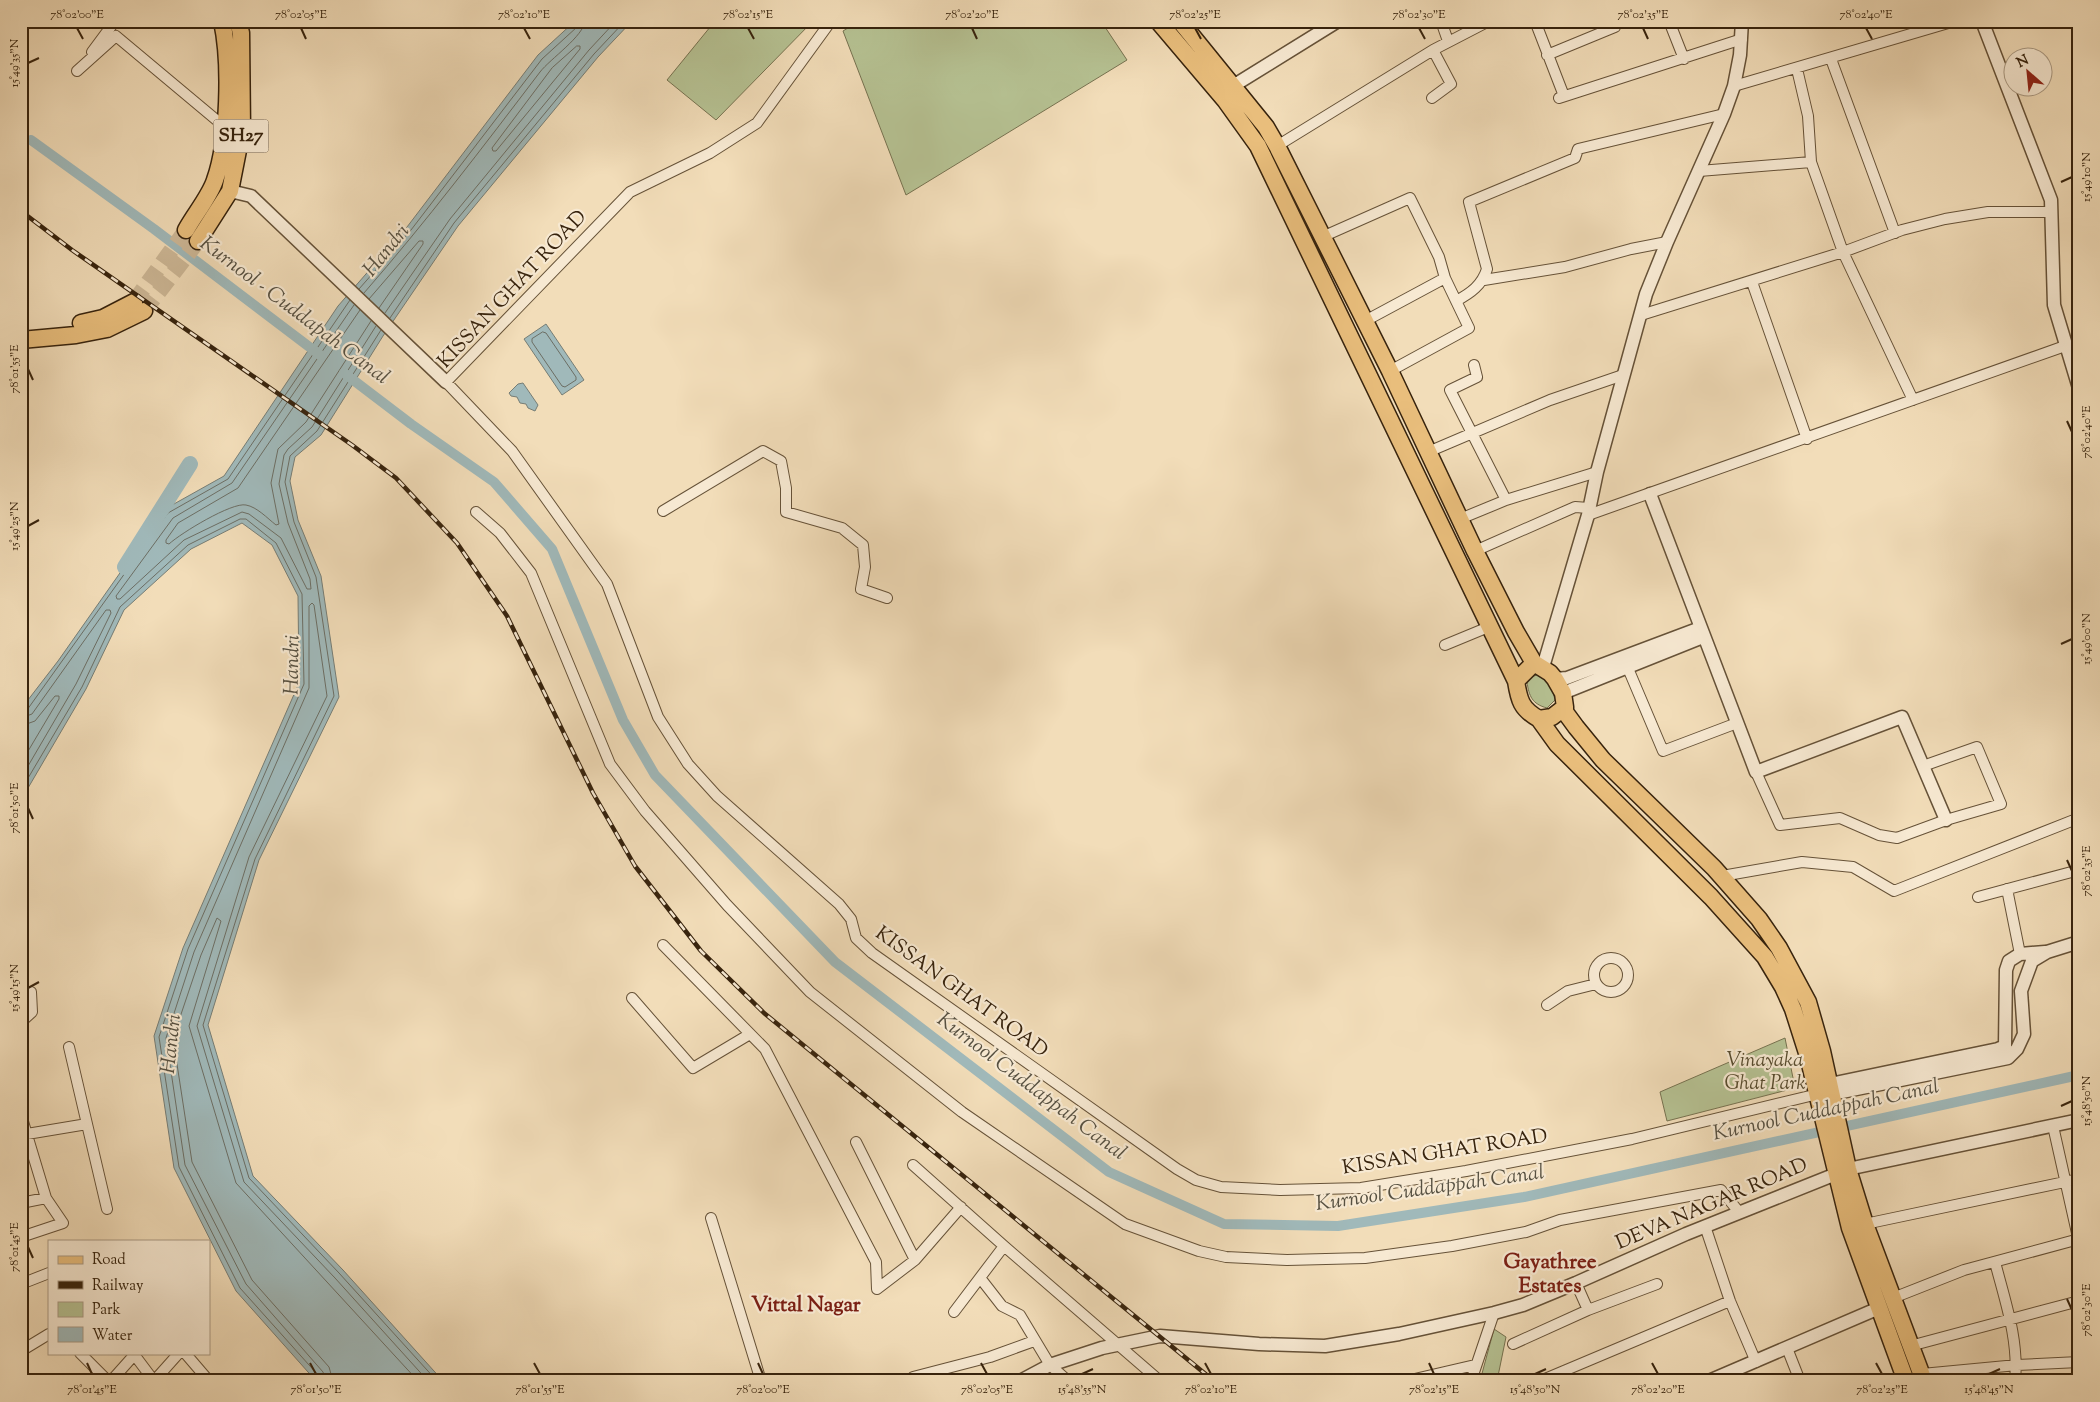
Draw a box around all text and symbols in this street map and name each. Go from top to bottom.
text: 78°02'00"E [50,6,105,24]
text: 78°02'05"E [275,6,328,24]
text: 78°02'10"E [498,6,551,24]
text: 78°02'15"E [723,6,774,24]
text: 78°02'20"E [945,6,1000,24]
text: 78°02'25"E [1169,6,1222,24]
text: 78°02'30"E [1393,6,1446,24]
text: 78°02'35"E [1617,6,1669,24]
text: 78°02'40"E [1840,6,1893,24]
text: 15°49'35"N [6,38,24,87]
north arrow [2002,48,2052,98]
text: N [2013,51,2033,74]
road number: SH27 [214,120,268,152]
text: 15°49'10"N [2078,152,2096,202]
street label: KISSAN GHAT ROAD [432,204,594,376]
water label: Handri [356,218,418,284]
water label: Kurnool - Cuddapah Canal [193,230,395,392]
text: 78°01'55"E [6,344,24,394]
text: 78°02'40"E [2078,405,2096,458]
text: 15°49'25"N [6,501,24,551]
text: 15°49'00"N [2078,613,2096,665]
water label: Handri [277,635,309,695]
text: 78°01'50"E [6,782,24,833]
text: 78°02'35"E [2078,845,2096,897]
street label: KISSAN GHAT ROAD [868,920,1054,1066]
text: 15°49'15"N [6,964,24,1012]
water label: Kurnool Cuddappah Canal [930,1006,1132,1168]
water label: Handri [154,1013,190,1075]
park label: Vinayaka Ghat Park [1725,1047,1805,1099]
water label: Kurnool Cuddappah Canal [1710,1072,1942,1150]
text: 15°48'50"N [2078,1075,2096,1126]
street label: KISSAN GHAT ROAD [1340,1122,1550,1184]
street label: DEVA NAGAR ROAD [1612,1151,1812,1259]
water label: Kurnool Cuddappah Canal [1314,1158,1546,1220]
text: 78°01'45"E [6,1221,24,1272]
legend [48,1240,210,1354]
district label: Gayathree Estates [1503,1248,1597,1302]
text: Road [92,1250,126,1271]
text: Railway [92,1276,144,1297]
text: 78°02'30"E [2078,1283,2096,1336]
district label: Vittal Nagar [751,1291,861,1321]
text: Park [92,1300,121,1321]
text: Water [92,1326,133,1347]
text: 78°01'45"E [67,1381,118,1399]
text: 78°01'50"E [291,1381,342,1399]
text: 78°01'55"E [515,1381,565,1399]
text: 78°02'00"E [736,1381,791,1399]
text: 78°02'05"E [961,1381,1014,1399]
text: 15°48'55"N [1058,1381,1107,1399]
text: 78°02'10"E [1185,1381,1238,1399]
text: 78°02'15"E [1409,1381,1460,1399]
text: 15°48'50"N [1510,1381,1561,1399]
text: 78°02'20"E [1631,1381,1686,1399]
text: 78°02'25"E [1856,1381,1909,1399]
text: 15°48'45"N [1964,1381,2014,1399]

